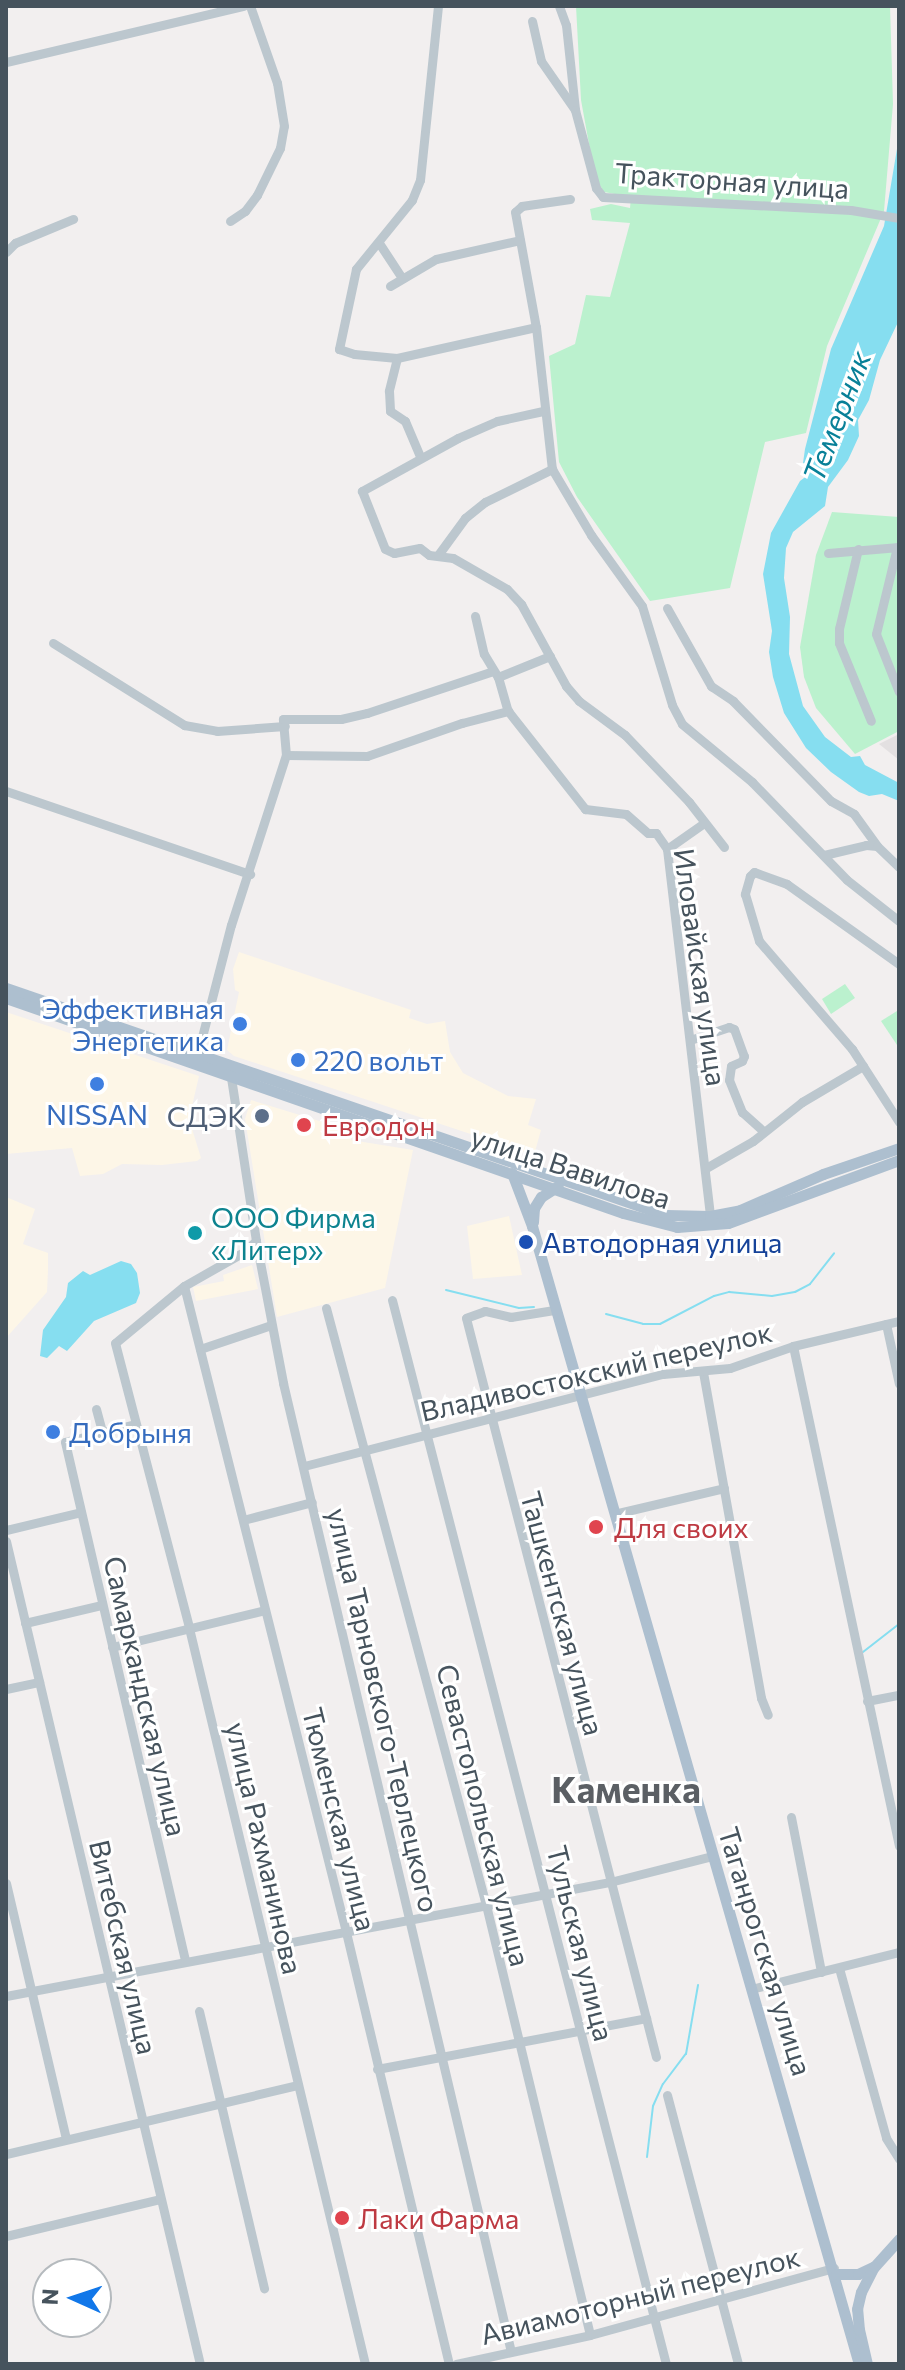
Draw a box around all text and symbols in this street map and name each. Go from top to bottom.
street label: Тракторная улица [614,155,850,205]
water label: Темерник [795,345,877,487]
street label: Иловайская улица [668,846,734,1088]
place label: Эффективная Энергетика [42,991,224,1057]
marker: Эффективная Энергетика [231,1015,249,1033]
place label: 220 вольт [314,1043,443,1077]
marker: 220 вольт [289,1051,307,1069]
marker: NISSAN [88,1075,106,1093]
place label: NISSAN [46,1097,148,1131]
place label: СДЭК [167,1099,246,1133]
marker: СДЭК [253,1107,271,1125]
place label: Евродон [322,1108,435,1142]
marker: Евродон [293,1114,315,1136]
street label: улица Вавилова [467,1119,675,1215]
place label: ООО Фирма «Литер» [211,1200,376,1266]
marker: ООО Фирма «Литер» [186,1224,204,1242]
place label: Автодорная улица [542,1225,782,1259]
marker: Автодорная улица [517,1233,535,1251]
street label: Владивостокский переулок [417,1314,775,1428]
place label: Добрыня [69,1415,192,1449]
marker: Добрыня [44,1423,62,1441]
street label: Ташкентская улица [514,1487,612,1739]
street label: улица Тарновского-Терлецкого [321,1505,447,1915]
place label: Для своих [614,1510,749,1544]
marker: Для своих [585,1516,607,1538]
street label: Самаркандская улица [97,1553,195,1839]
street label: Севастопольская улица [430,1661,538,1969]
street label: Тюменская улица [296,1704,384,1934]
street label: улица Рахманинова [220,1719,310,1977]
district label: Каменка [551,1767,701,1811]
street label: Таганрогская улица [712,1823,820,2079]
street label: Витебская улица [83,1837,165,2057]
street label: Тульская улица [540,1842,622,2044]
place label: Лаки Фарма [358,2201,519,2235]
marker: Лаки Фарма [333,2209,351,2227]
street label: Авиамоторный переулок [477,2239,803,2351]
north arrow [32,2258,112,2338]
text: N [36,2288,63,2306]

